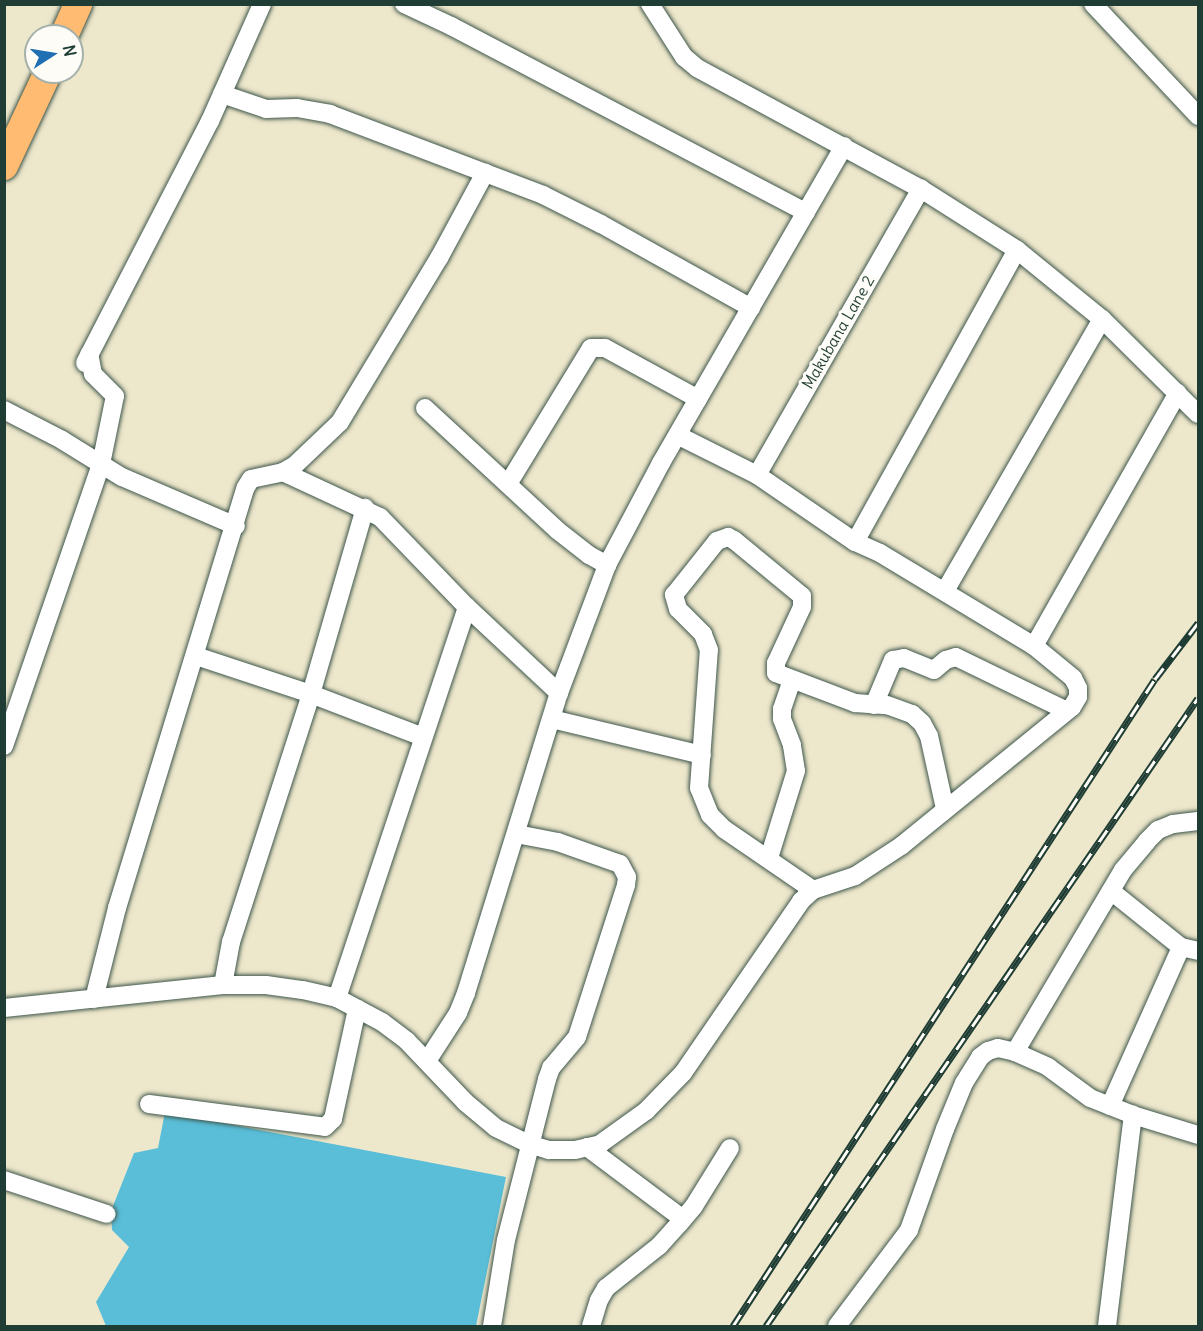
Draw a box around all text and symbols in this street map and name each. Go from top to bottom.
north arrow [24,24,84,84]
text: N [59,43,81,58]
street label: Makubana Lane 2 [798,272,878,392]

